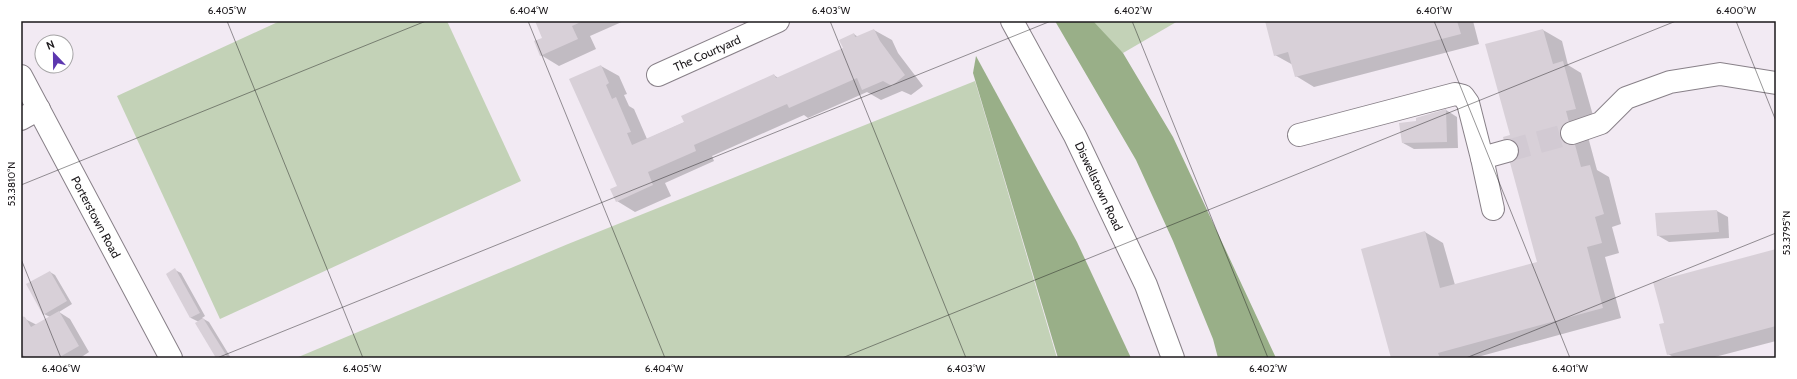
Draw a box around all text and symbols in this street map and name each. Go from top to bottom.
text: 6.405°W [208,4,247,17]
text: 6.404°W [510,4,549,17]
text: 6.403°W [812,4,851,17]
text: 6.402°W [1114,4,1153,17]
text: 6.401°W [1416,4,1453,17]
text: 6.400°W [1716,4,1756,17]
street label: The Courtyard [671,32,743,74]
north arrow [34,34,74,74]
text: N [44,37,56,53]
street label: Diswellstown Road [1072,139,1126,233]
text: 53.3810°N [5,162,18,206]
street label: Porterstown Road [68,173,124,261]
text: 53.3795°N [1780,211,1793,255]
text: 6.406°W [42,362,81,375]
text: 6.405°W [343,362,382,375]
text: 6.404°W [645,362,684,375]
text: 6.403°W [947,362,986,375]
text: 6.402°W [1249,362,1288,375]
text: 6.401°W [1552,362,1589,375]

